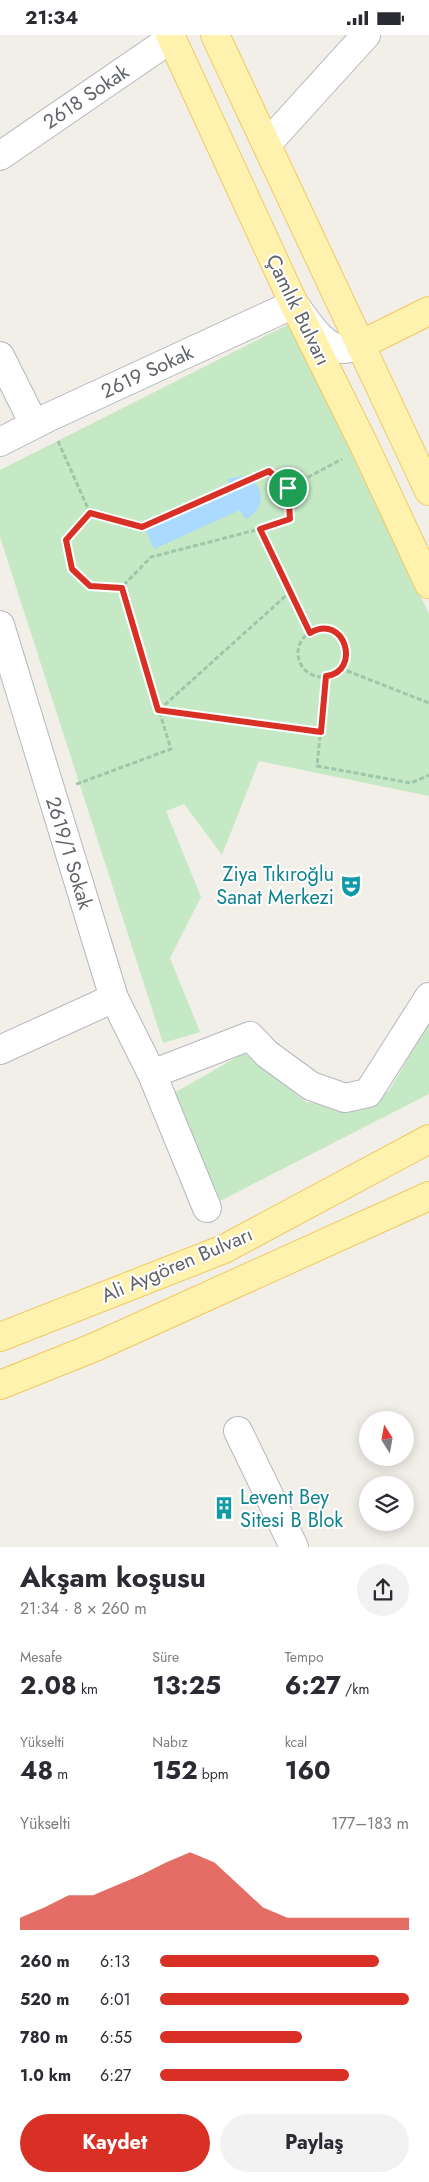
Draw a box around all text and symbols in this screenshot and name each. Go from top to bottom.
text: 21:34 [25,4,78,31]
street label: 2618 Sokak [37,57,135,136]
street label: Çamlık Bulvarı [259,250,337,370]
street label: 2619 Sokak [96,338,198,406]
pin [267,467,309,509]
icon: arrive [274,474,302,502]
street label: 2619/1 Sokak [38,793,100,913]
place label: Ziya Tıkıroğlu Sanat Merkezi [216,860,334,912]
theatre icon: Ziya Tıkıroğlu Sanat Merkezi [338,873,364,899]
street label: Ali Aygören Bulvarı [97,1220,257,1310]
north arrow [359,1411,414,1466]
map controls [359,1411,414,1531]
button: layers [359,1476,414,1531]
place label: Levent Bey Sitesi B Blok [240,1483,343,1535]
building icon: Levent Bey Sitesi B Blok [211,1495,237,1521]
text: Akşam koşusu [20,1557,206,1598]
button: share [357,1564,409,1616]
text: 21:34 · 8 × 260 m [20,1597,147,1620]
text: Mesafe [20,1647,62,1667]
text: Süre [152,1647,179,1667]
text: Tempo [285,1647,324,1667]
text: 2.08 [20,1667,77,1703]
text: 13:25 [152,1667,221,1703]
text: 6:27 [285,1667,341,1703]
text: km [77,1679,98,1699]
text: /km [341,1679,369,1699]
text: Yükselti [20,1732,64,1752]
text: Nabız [152,1732,188,1752]
text: kcal [285,1732,307,1752]
text: 48 [20,1752,53,1788]
text: 152 [152,1752,198,1788]
text: 160 [285,1752,331,1788]
text: m [53,1764,68,1784]
text: bpm [198,1764,229,1784]
text: Yükselti [20,1812,71,1835]
text: 177–183 m [331,1812,409,1835]
text: 260 m [20,1950,70,1973]
text: 6:13 [100,1950,130,1973]
text: 520 m [20,1988,69,2011]
text: 6:01 [100,1988,131,2011]
text: 780 m [20,2026,68,2049]
text: 6:55 [100,2026,132,2049]
text: 1.0 km [20,2064,71,2087]
text: 6:27 [100,2064,132,2087]
button: Kaydet [20,2114,210,2172]
button: Paylaş [220,2114,409,2172]

